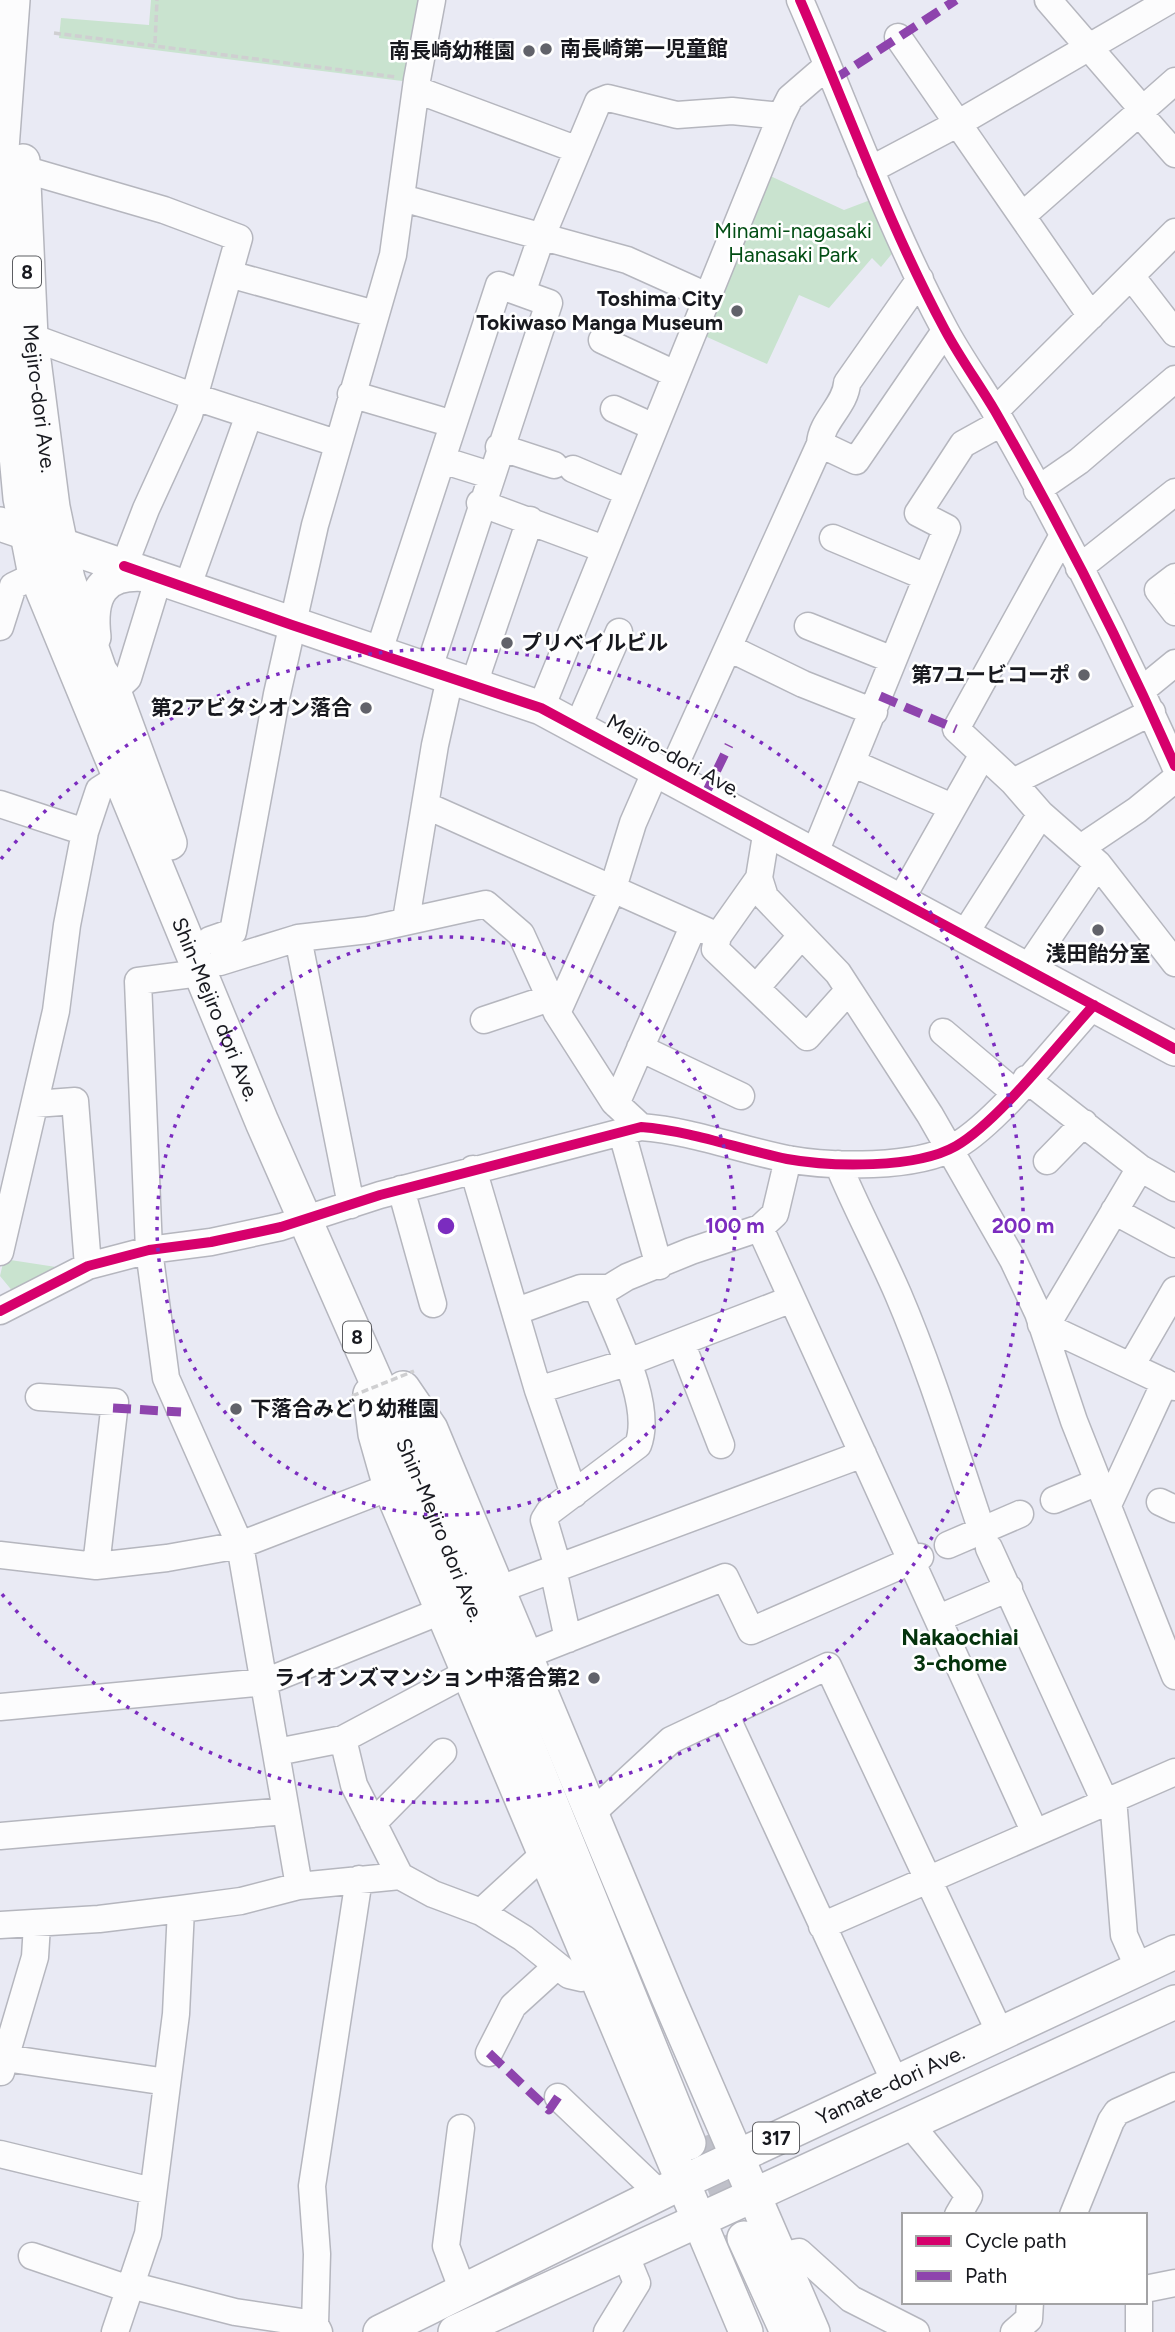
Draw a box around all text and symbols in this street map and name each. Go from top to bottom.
place label: 南長崎第一児童館 [560,36,728,61]
place label: 南長崎幼稚園 [389,38,515,63]
marker: 南長崎第一児童館 [538,41,554,57]
marker: 南長崎幼稚園 [521,43,537,59]
park label: Minami-nagasaki Hanasaki Park [714,218,872,267]
road number: 8 [13,256,41,288]
place label: Toshima City Tokiwaso Manga Museum [476,286,724,335]
marker: Toshima City Tokiwaso Manga Museum [729,303,745,319]
street label: Mejiro-dori Ave. [18,323,61,474]
place label: プリベイルビル [521,630,668,655]
marker: プリベイルビル [499,635,515,651]
place label: 第7ユービコーポ [911,662,1070,687]
marker: 第7ユービコーポ [1076,667,1092,683]
place label: 第2アビタシオン落合 [151,695,352,720]
marker: 第2アビタシオン落合 [358,700,374,716]
street label: Mejiro-dori Ave. [603,708,746,803]
street label: Shin-Mejiro dori Ave. [167,914,265,1105]
marker: 浅田飴分室 [1090,922,1106,938]
place label: 浅田飴分室 [1046,941,1151,966]
text: 100 m [705,1213,765,1238]
text: 200 m [992,1213,1054,1238]
centre of rings [434,1214,458,1238]
road number: 8 [343,1322,371,1352]
place label: 下落合みどり幼稚園 [250,1396,439,1421]
marker: 下落合みどり幼稚園 [228,1401,244,1417]
street label: Shin-Mejiro dori Ave. [391,1434,489,1625]
district label: Nakaochiai 3-chome [901,1623,1019,1677]
place label: ライオンズマンション中落合第2 [274,1665,580,1690]
marker: ライオンズマンション中落合第2 [586,1670,602,1686]
street label: Yamate-dori Ave. [812,2039,968,2130]
road number: 317 [753,2122,799,2154]
legend [902,2213,1147,2304]
text: Cycle path [965,2228,1066,2253]
text: Path [965,2263,1007,2288]

